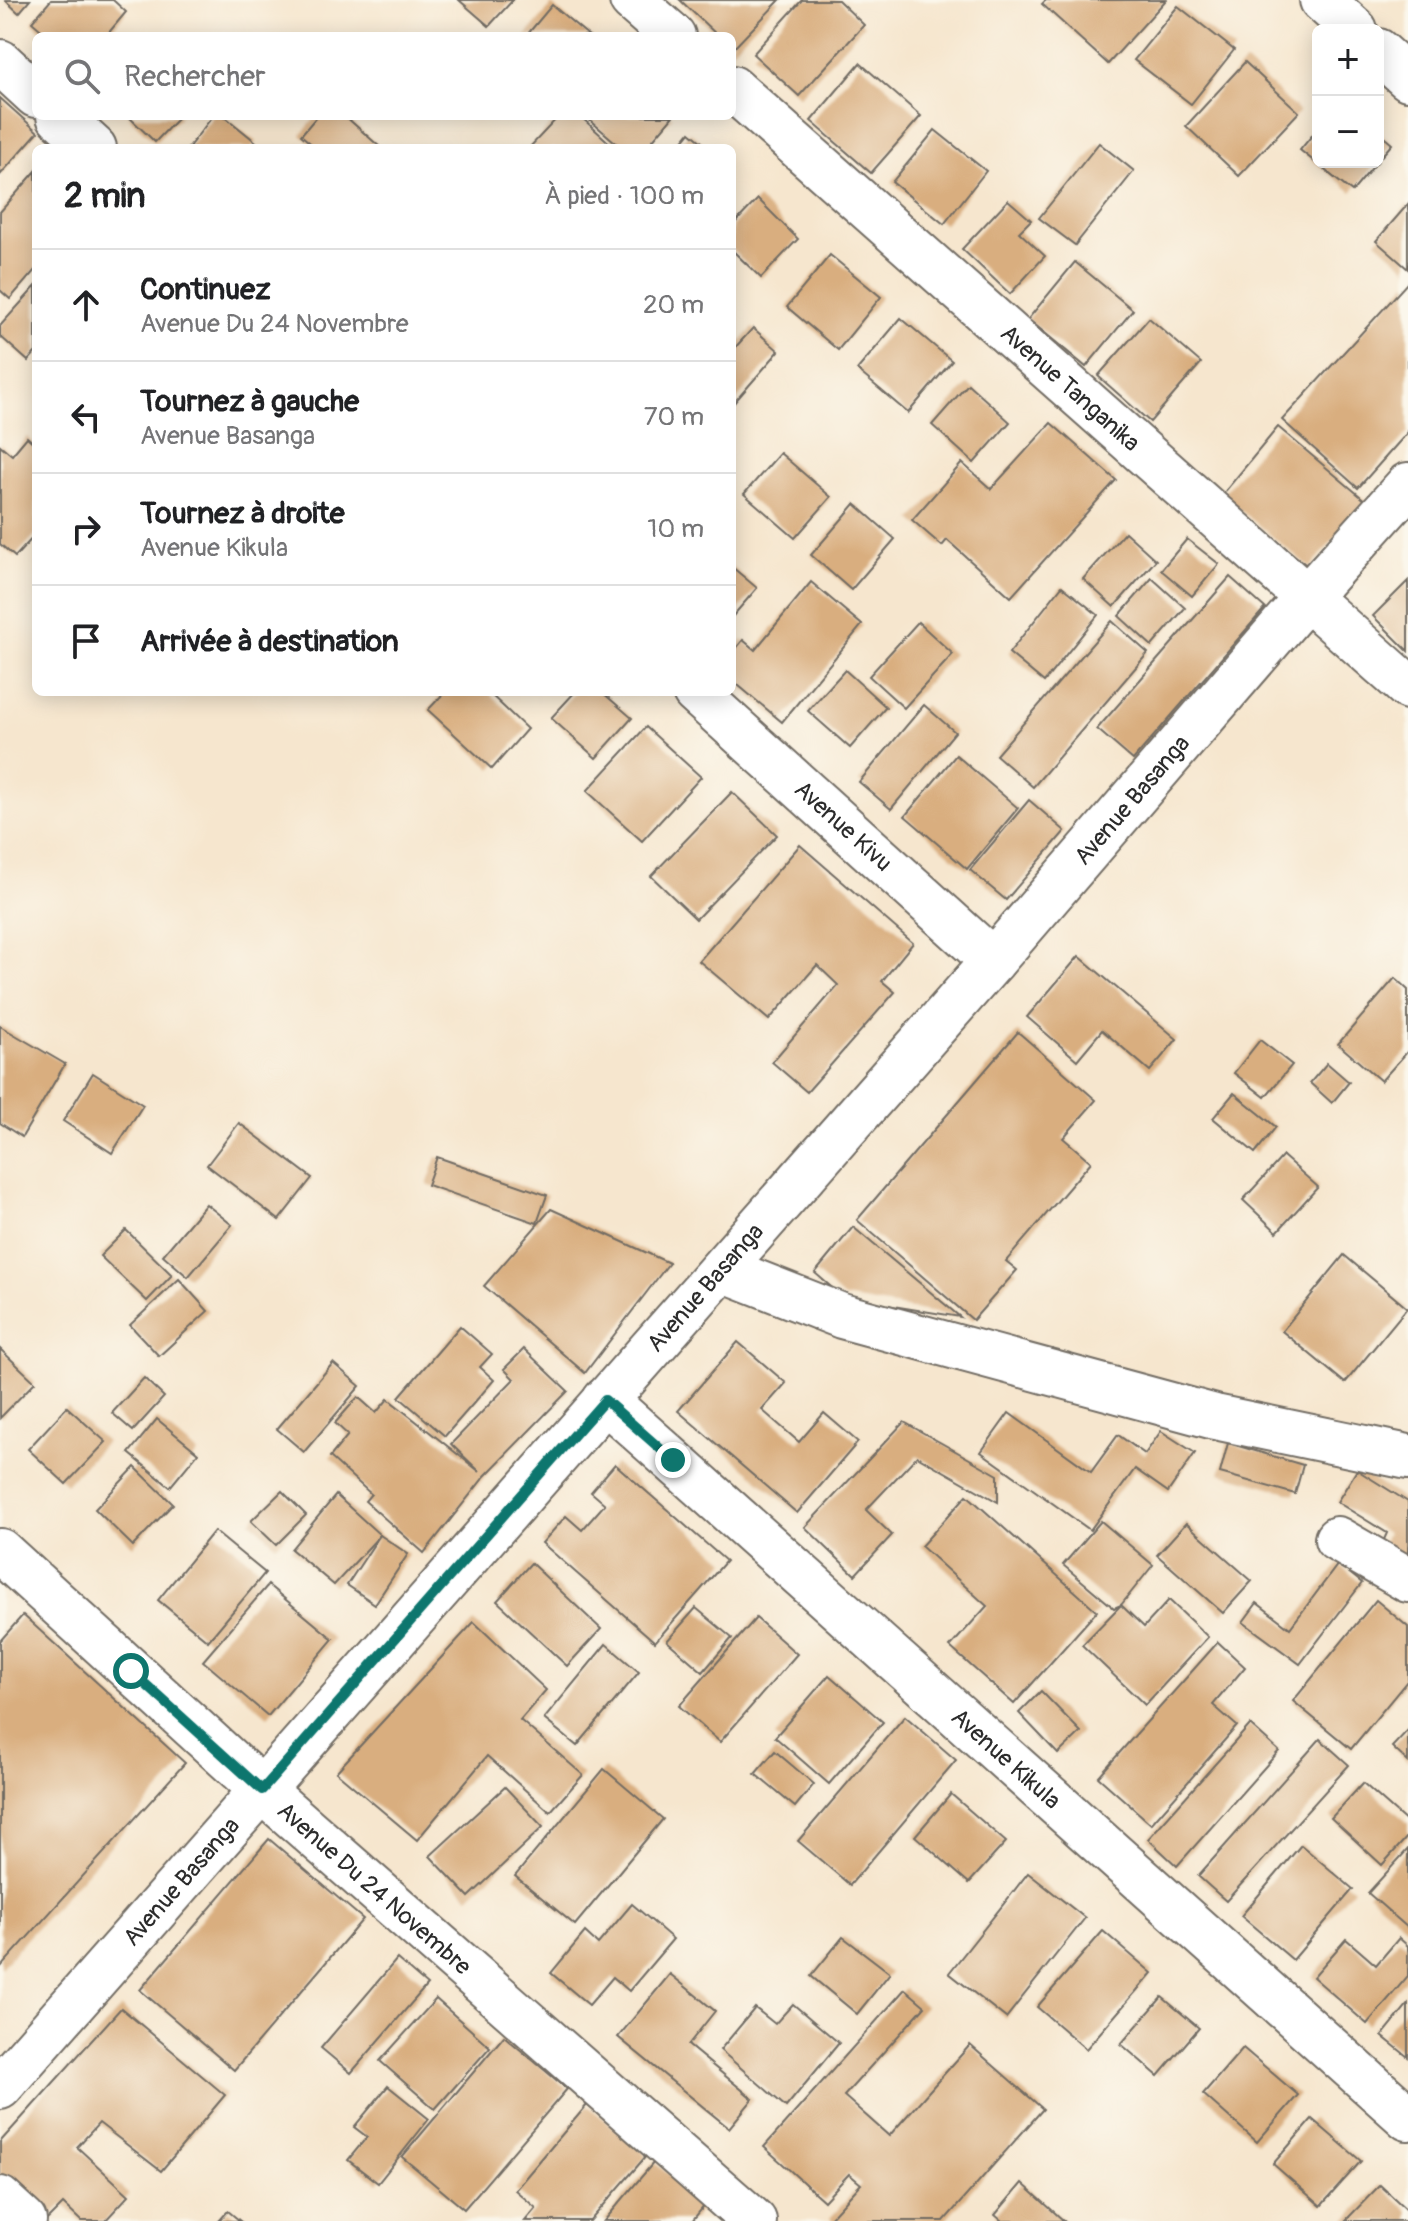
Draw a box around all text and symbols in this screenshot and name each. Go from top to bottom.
map controls [1312,24,1384,168]
button: + [1312,24,1384,96]
search box [32,32,736,120]
icon: search [60,54,104,98]
text: Rechercher [124,58,266,95]
button: − [1312,96,1384,168]
text: 2 min [64,175,146,218]
text: À pied · 100 m [544,180,704,212]
text: Continuez [140,271,271,308]
icon: ahead [64,283,108,327]
text: 20 m [643,289,704,321]
text: Avenue Du 24 Novembre [140,308,409,340]
street label: Avenue Tanganika [995,318,1146,457]
text: Tournez à gauche [140,383,359,420]
icon: left [64,395,108,439]
text: 70 m [644,401,704,433]
text: Avenue Basanga [140,420,315,452]
text: Tournez à droite [140,495,344,532]
icon: right [64,507,108,551]
text: 10 m [647,513,704,545]
text: Avenue Kikula [140,532,288,564]
icon: arrive [64,619,108,663]
text: Arrivée à destination [140,623,399,660]
street label: Avenue Basanga [1068,729,1196,871]
street label: Avenue Kivu [789,775,898,877]
street label: Avenue Basanga [641,1217,769,1358]
route end [655,1442,691,1478]
route start [113,1653,149,1689]
street label: Avenue Kikula [945,1702,1067,1815]
street label: Avenue Du 24 Novembre [271,1796,477,1981]
street label: Avenue Basanga [117,1811,246,1952]

